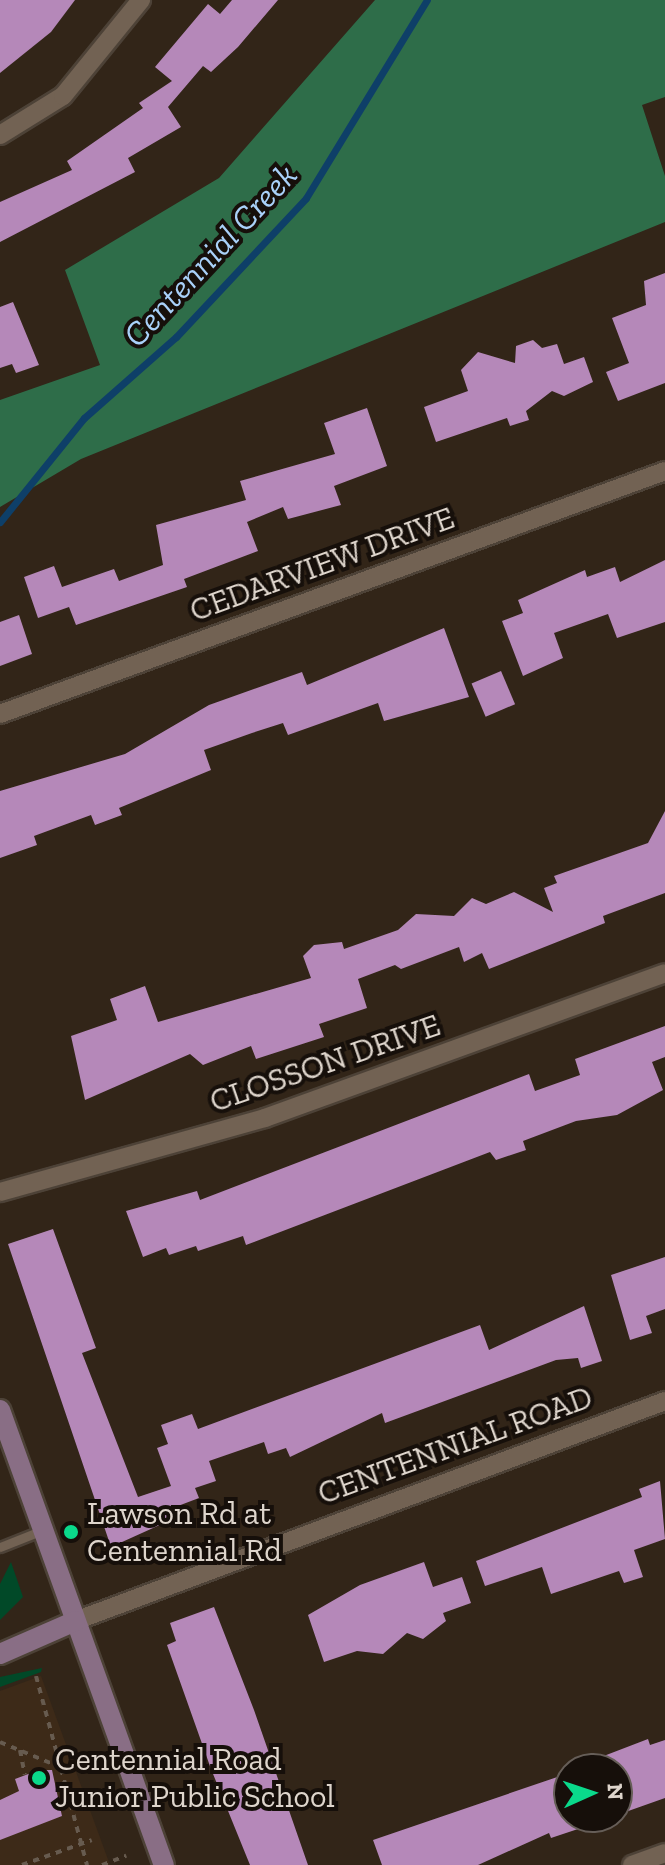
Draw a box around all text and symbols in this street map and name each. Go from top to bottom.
water label: Centennial Creek [115,155,305,355]
street label: CEDARVIEW DRIVE [184,498,460,630]
street label: CLOSSON DRIVE [205,1006,445,1120]
street label: CENTENNIAL ROAD [312,1377,598,1513]
place label: Lawson Rd at Centennial Rd [87,1495,282,1570]
marker: Lawson Rd at Centennial Rd [62,1523,80,1541]
place label: Centennial Road Junior Public School [55,1741,335,1816]
north arrow [553,1753,633,1833]
marker: Centennial Road Junior Public School [30,1769,48,1787]
text: N [602,1783,629,1801]

